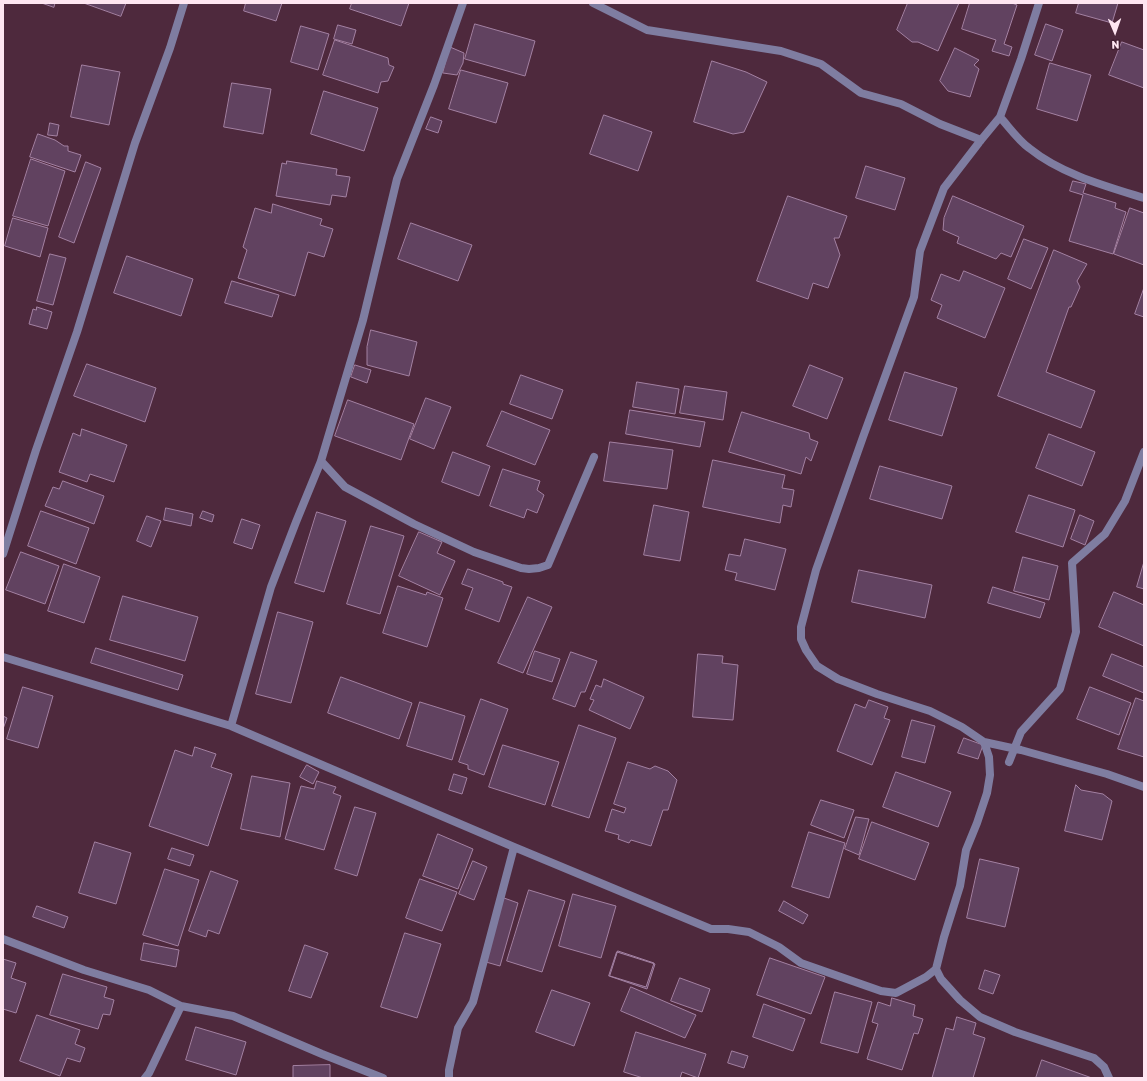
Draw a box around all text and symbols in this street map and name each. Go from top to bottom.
north arrow [1095,12,1135,52]
text: N [1111,38,1120,51]

